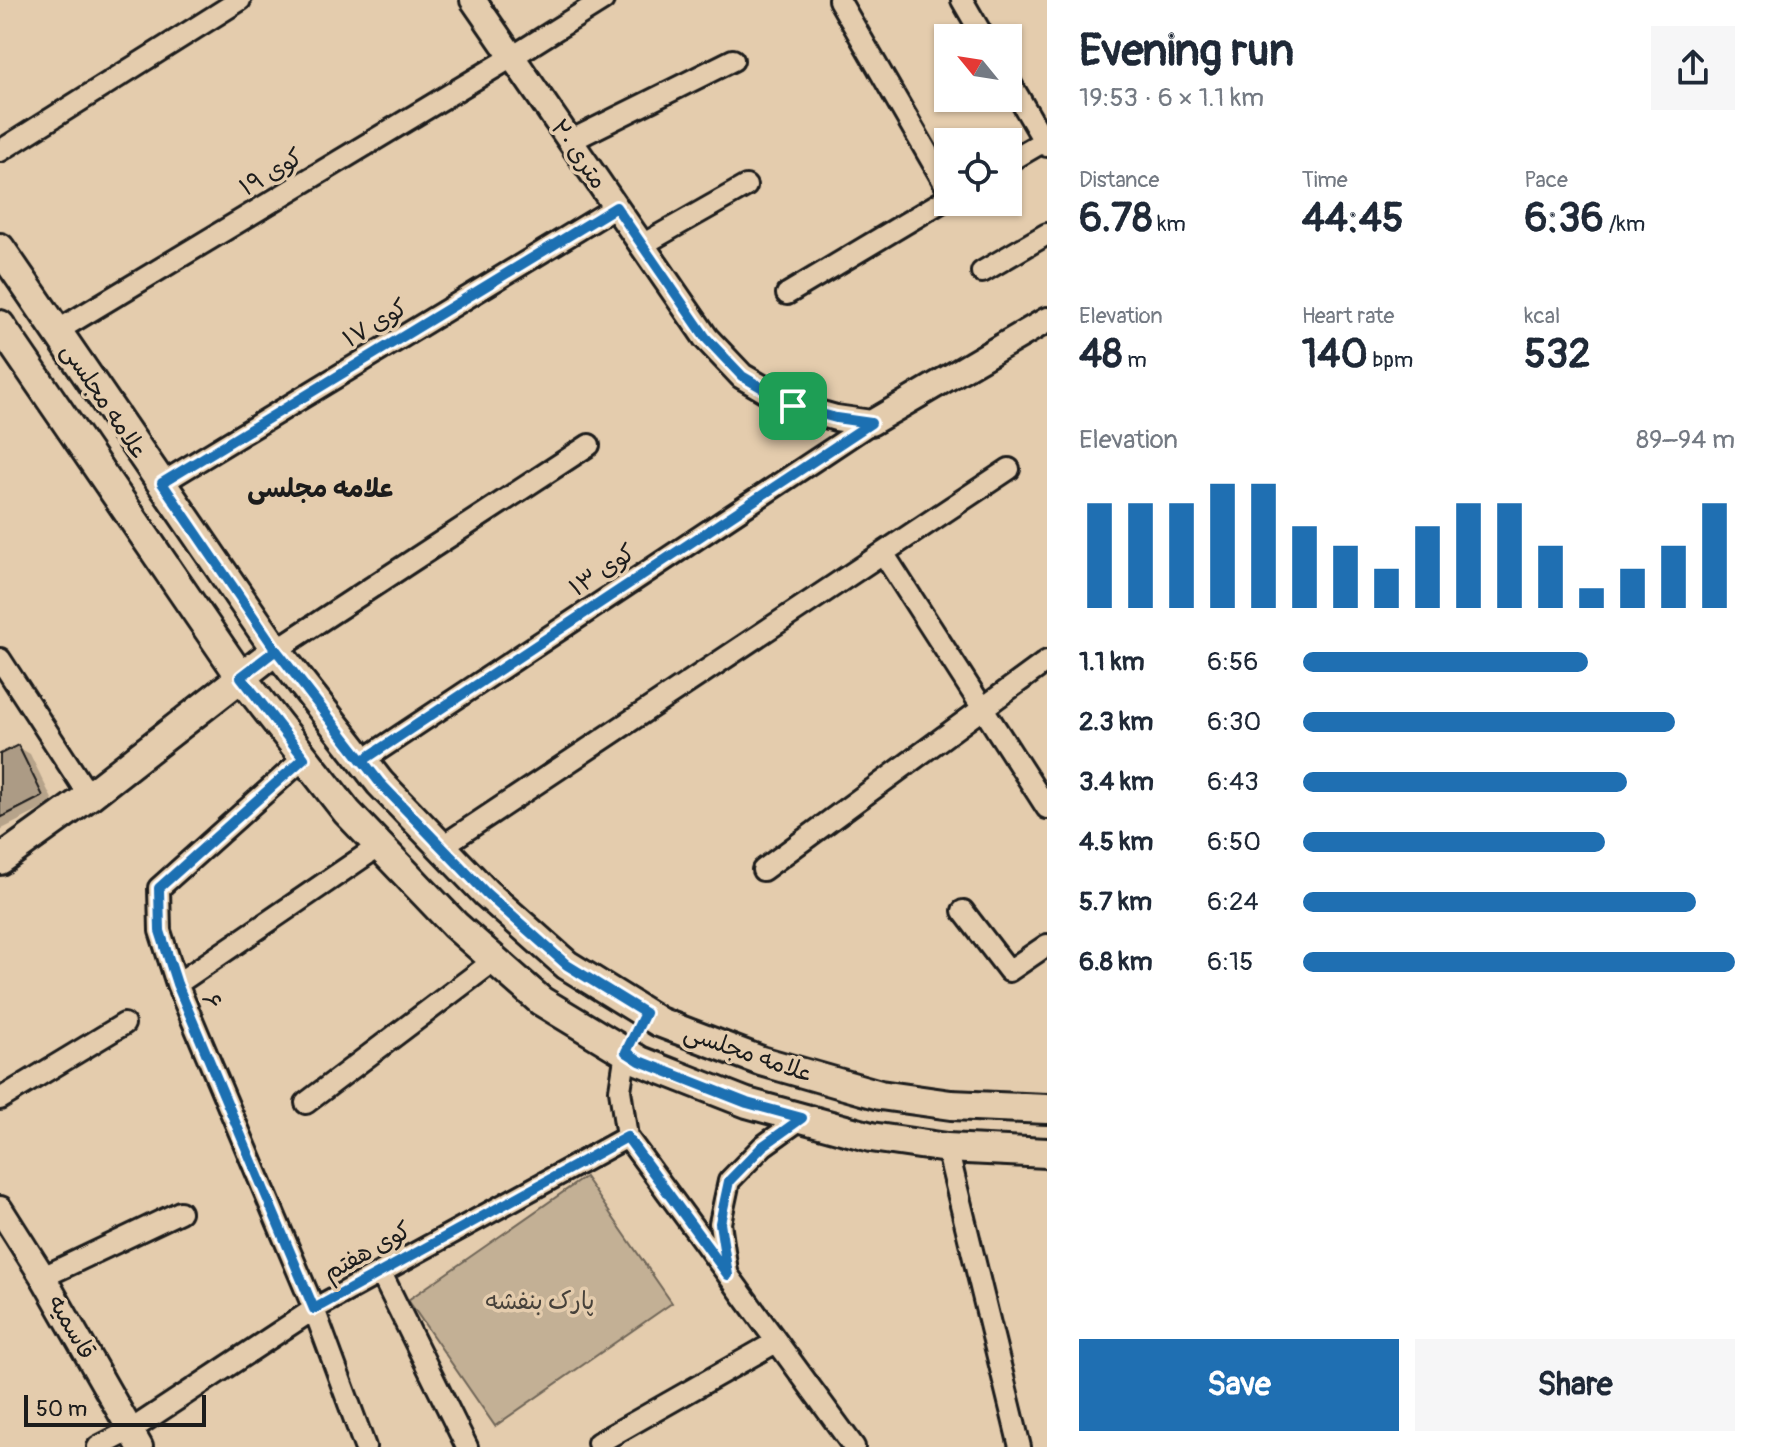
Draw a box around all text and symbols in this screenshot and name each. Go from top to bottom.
north arrow [934,24,1022,112]
map controls [934,24,1022,216]
text: Evening run [1079,24,1294,79]
button: share [1651,26,1735,110]
text: 19:53 · 6 × 1.1 km [1079,82,1264,114]
street label: ۲۰ متری [544,114,613,195]
button: locate [934,128,1022,216]
street label: کوی ۱۹ [234,142,308,202]
text: Distance [1079,166,1159,194]
text: Time [1302,166,1348,194]
text: Pace [1524,166,1568,194]
text: 6.78 [1079,194,1152,243]
text: 44:45 [1302,194,1404,243]
text: 6:36 [1524,194,1604,243]
text: km [1152,210,1186,238]
text: /km [1604,210,1645,238]
street label: کوی ۱۷ [338,293,413,354]
text: Elevation [1079,302,1163,330]
text: Heart rate [1302,302,1394,330]
text: kcal [1524,302,1560,330]
text: 48 [1079,330,1122,379]
text: 140 [1302,330,1368,379]
text: 532 [1524,330,1591,379]
street label: علامه مجلسی [55,337,154,465]
text: m [1122,346,1147,374]
text: bpm [1368,346,1413,374]
pin [759,372,827,440]
icon: arrive [771,384,815,428]
text: Elevation [1079,424,1178,456]
text: 89–94 m [1636,424,1735,456]
district label: علامه مجلسی [247,473,395,505]
street label: کوی ۱۳ [564,538,641,603]
text: 1.1 km [1079,646,1145,678]
text: 6:56 [1207,646,1258,678]
text: 2.3 km [1079,706,1153,738]
text: 6:30 [1207,706,1261,738]
text: 3.4 km [1079,766,1154,798]
text: 6:43 [1207,766,1259,798]
text: 4.5 km [1079,826,1153,858]
text: 6:50 [1207,826,1261,858]
text: 5.7 km [1079,886,1152,918]
text: 6:24 [1207,886,1259,918]
text: 6.8 km [1079,946,1153,978]
text: 6:15 [1207,946,1253,978]
street label: ۶ [195,989,228,1014]
street label: علامه مجلسی [680,1018,817,1089]
street label: کوی هفتم [318,1215,418,1290]
park label: پارک بنفشه [486,1287,594,1316]
street label: قاسمیه [42,1290,101,1365]
button: Save [1079,1339,1399,1431]
button: Share [1415,1339,1735,1431]
scale bar [24,1391,206,1427]
text: 50 m [36,1395,87,1423]

